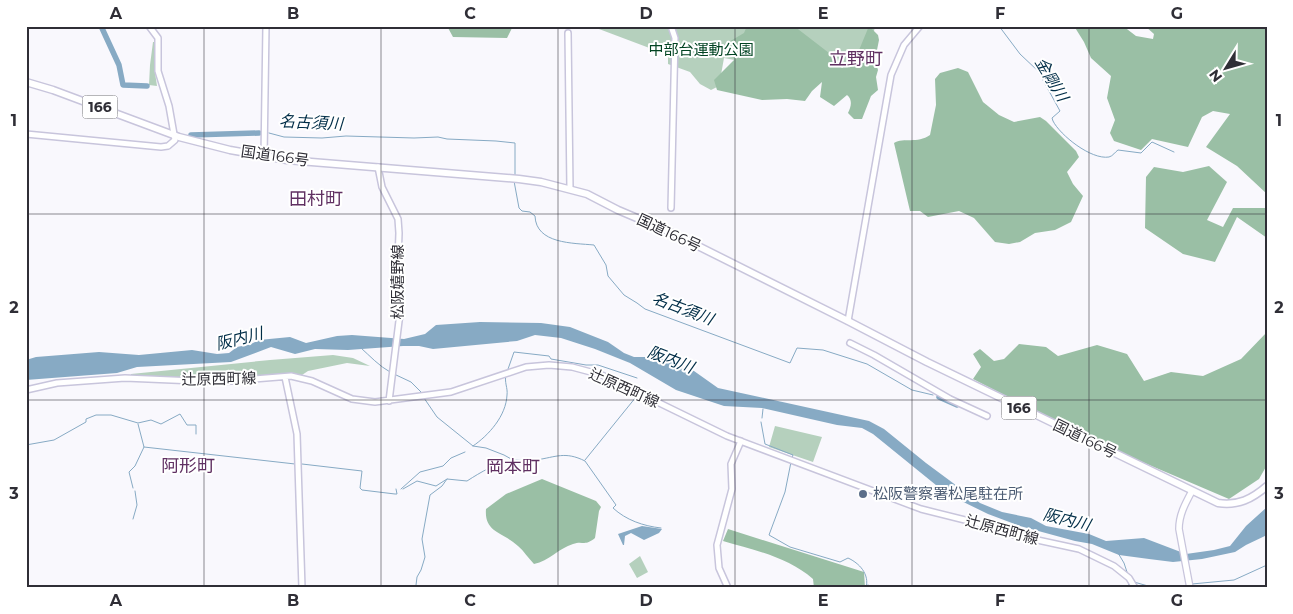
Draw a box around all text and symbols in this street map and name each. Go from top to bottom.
text: A [109,4,123,23]
text: B [287,4,299,23]
text: C [464,4,476,23]
text: D [639,4,653,23]
text: E [818,4,828,23]
text: F [995,4,1005,23]
text: G [1171,4,1183,23]
park label: 中部台運動公園 [648,40,754,59]
north arrow [1200,42,1250,92]
district label: 立野町 [829,48,883,70]
water label: 金剛川 [1031,54,1073,106]
text: N [1205,66,1226,86]
road number: 166 [82,95,118,118]
text: 1 [11,111,17,130]
water label: 名古須川 [279,111,345,134]
text: 1 [1276,111,1282,130]
street label: 国道166号 [240,141,310,170]
district label: 田村町 [289,188,343,210]
street label: 国道166号 [634,209,704,256]
street label: 松阪嬉野線 [388,244,407,320]
water label: 名古須川 [650,288,718,330]
text: 2 [9,298,19,317]
text: 2 [1274,298,1284,317]
water label: 阪内川 [214,323,267,354]
water label: 阪内川 [645,342,698,378]
street label: 辻原西町線 [586,364,662,411]
street label: 辻原西町線 [181,368,257,389]
road number: 166 [1002,396,1036,419]
street label: 国道166号 [1050,415,1120,462]
district label: 阿形町 [161,455,215,477]
district label: 岡本町 [486,456,540,478]
text: 3 [8,484,19,503]
place label: 松阪警察署松尾駐在所 [873,484,1023,503]
text: 3 [1273,484,1284,503]
marker: 松阪警察署松尾駐在所 [857,488,869,500]
water label: 阪内川 [1041,504,1094,535]
street label: 辻原西町線 [963,511,1041,548]
text: A [109,591,123,610]
text: B [287,591,299,610]
text: C [464,591,476,610]
text: D [639,591,653,610]
text: E [818,591,828,610]
text: F [995,591,1005,610]
text: G [1171,591,1183,610]

